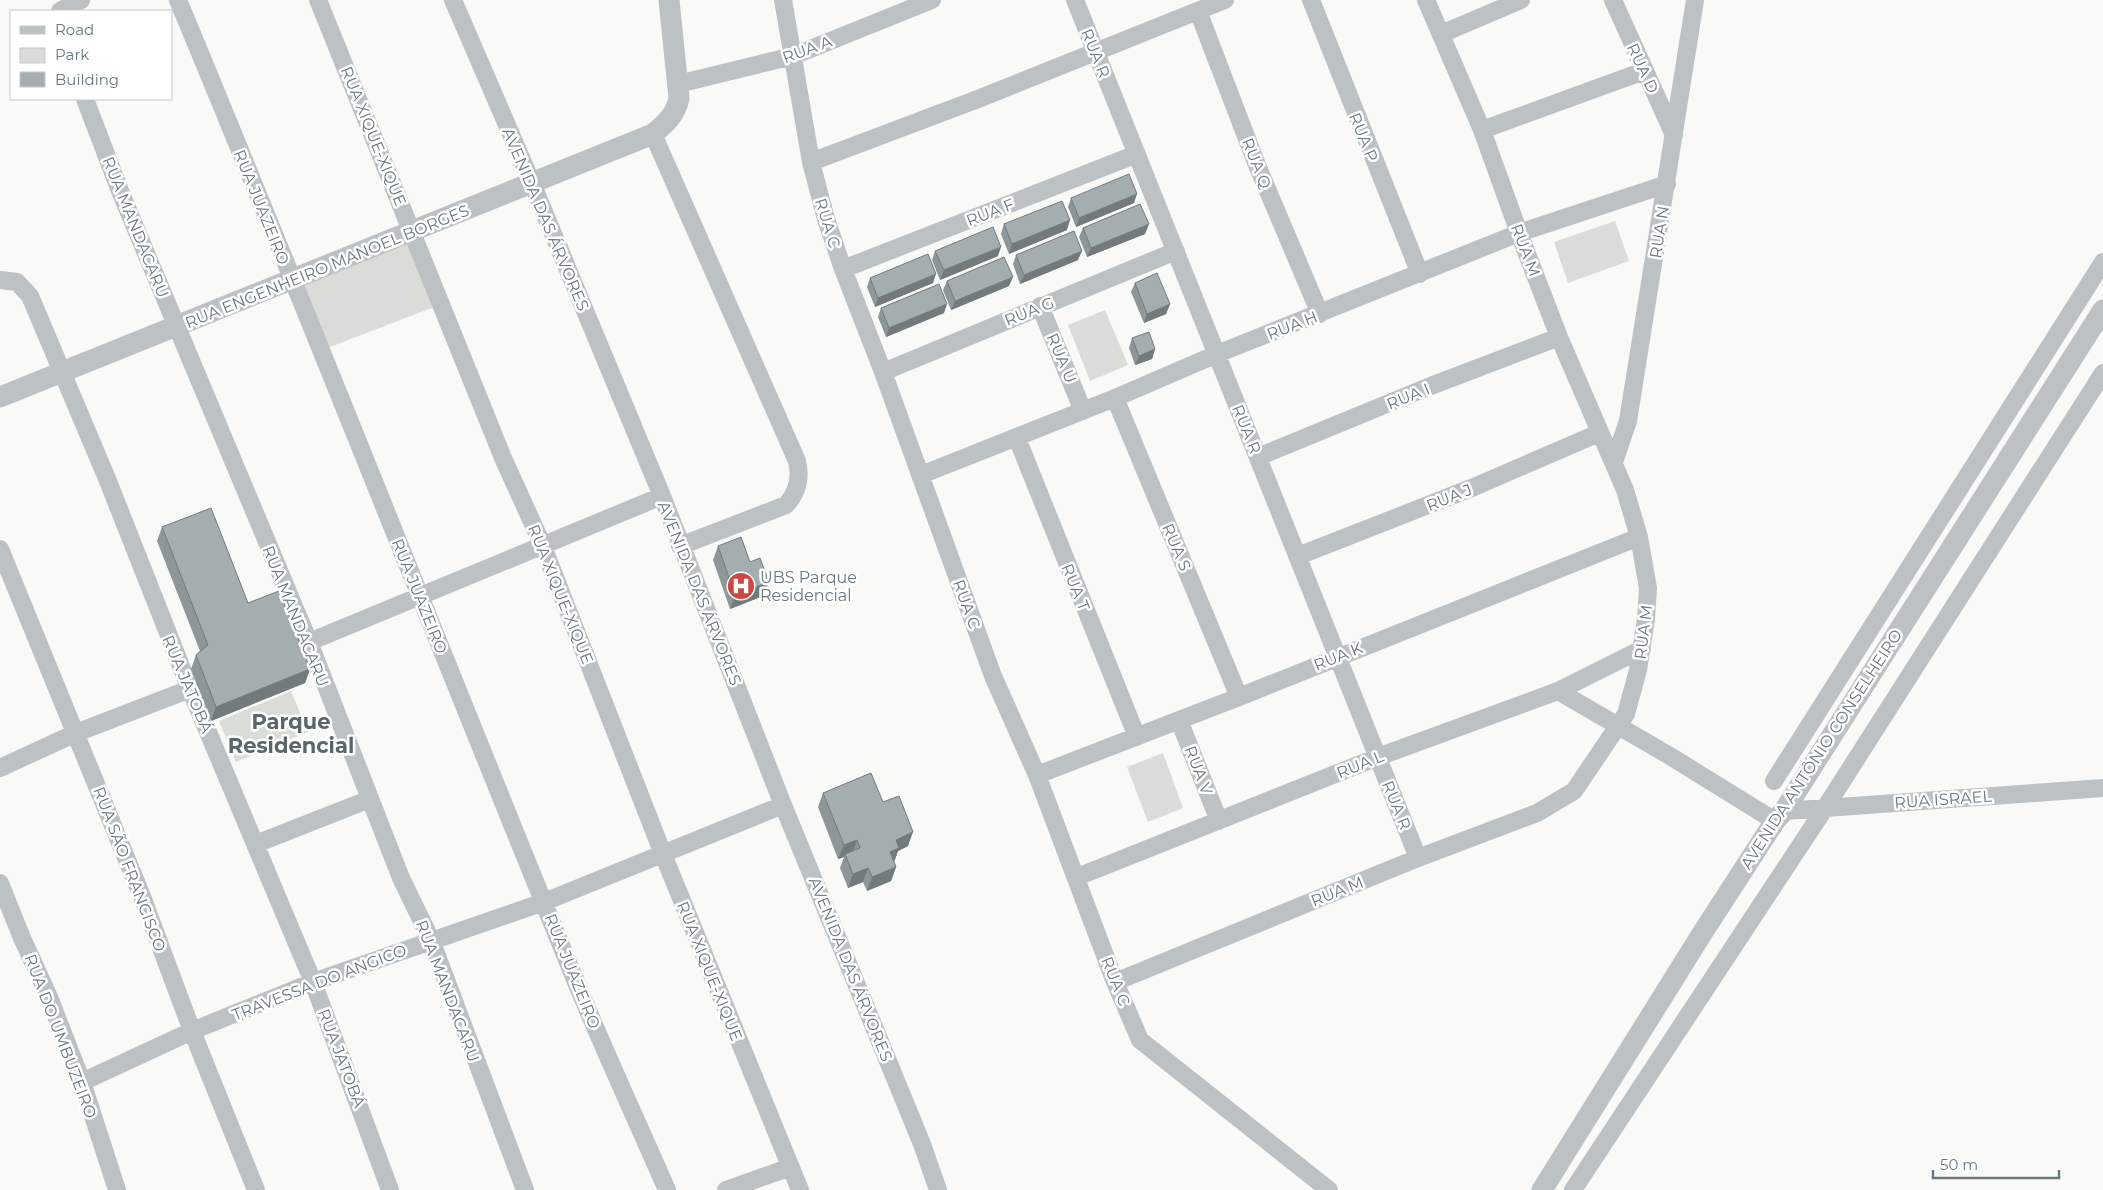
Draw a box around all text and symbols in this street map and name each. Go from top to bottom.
legend [10,10,172,100]
text: Road [55,20,94,39]
street label: RUA R [1077,26,1114,80]
street label: RUA A [780,32,835,67]
street label: RUA D [1623,40,1662,96]
text: Park [55,45,89,64]
street label: RUA XIQUE-XIQUE [337,64,410,209]
text: Building [55,70,119,89]
street label: RUA P [1345,110,1382,164]
street label: AVENIDA DAS ÁRVORES [498,125,593,314]
street label: RUA Q [1238,135,1276,192]
street label: RUA JUAZEIRO [230,147,293,268]
street label: RUA MANDACARU [99,154,173,301]
street label: RUA F [964,195,1017,230]
street label: RUA C [811,196,844,250]
street label: RUA ENGENHEIRO MANOEL BORGES [182,201,472,332]
street label: RUA N [1646,205,1673,260]
street label: RUA M [1507,221,1544,279]
street label: RUA G [1002,293,1057,330]
street label: RUA H [1264,307,1320,344]
street label: RUA U [1043,330,1081,386]
street label: RUA I [1384,379,1432,414]
street label: RUA R [1228,402,1265,456]
street label: RUA J [1424,480,1475,515]
street label: AVENIDA DAS ÁRVORES [654,498,745,688]
street label: RUA S [1158,521,1195,574]
street label: RUA XIQUE-XIQUE [524,522,597,667]
street label: RUA JUAZEIRO [388,536,451,657]
street label: RUA MANDACARU [259,543,333,690]
street label: RUA T [1058,561,1094,614]
place label: UBS Parque Residencial [760,568,857,605]
hospital icon: UBS Parque Residencial [726,571,756,601]
street label: RUA C [949,577,984,631]
street label: RUA M [1631,604,1656,660]
street label: AVENIDA ANTÔNIO CONSELHEIRO [1737,626,1906,873]
street label: RUA JATOBÁ [158,632,217,736]
street label: RUA K [1311,638,1366,675]
district label: Parque Residencial [228,709,354,758]
street label: RUA V [1181,743,1217,798]
street label: RUA L [1334,746,1387,782]
street label: RUA R [1378,778,1415,832]
street label: RUA SÃO FRANCISCO [89,784,170,954]
street label: RUA ISRAEL [1894,787,1993,812]
street label: RUA M [1308,872,1366,911]
street label: AVENIDA DAS ÁRVORES [805,874,896,1064]
street label: RUA XIQUE-XIQUE [673,899,746,1044]
street label: RUA JUAZEIRO [541,911,604,1032]
street label: RUA MANDACARU [412,917,483,1065]
street label: TRAVESSA DO ANGICO [229,940,409,1025]
street label: RUA DO UMBUZEIRO [20,951,101,1121]
street label: RUA C [1097,954,1134,1008]
street label: RUA JATOBÁ [314,1006,369,1111]
scale bar [1933,1148,2059,1180]
text: 50 m [1940,1155,1978,1174]

